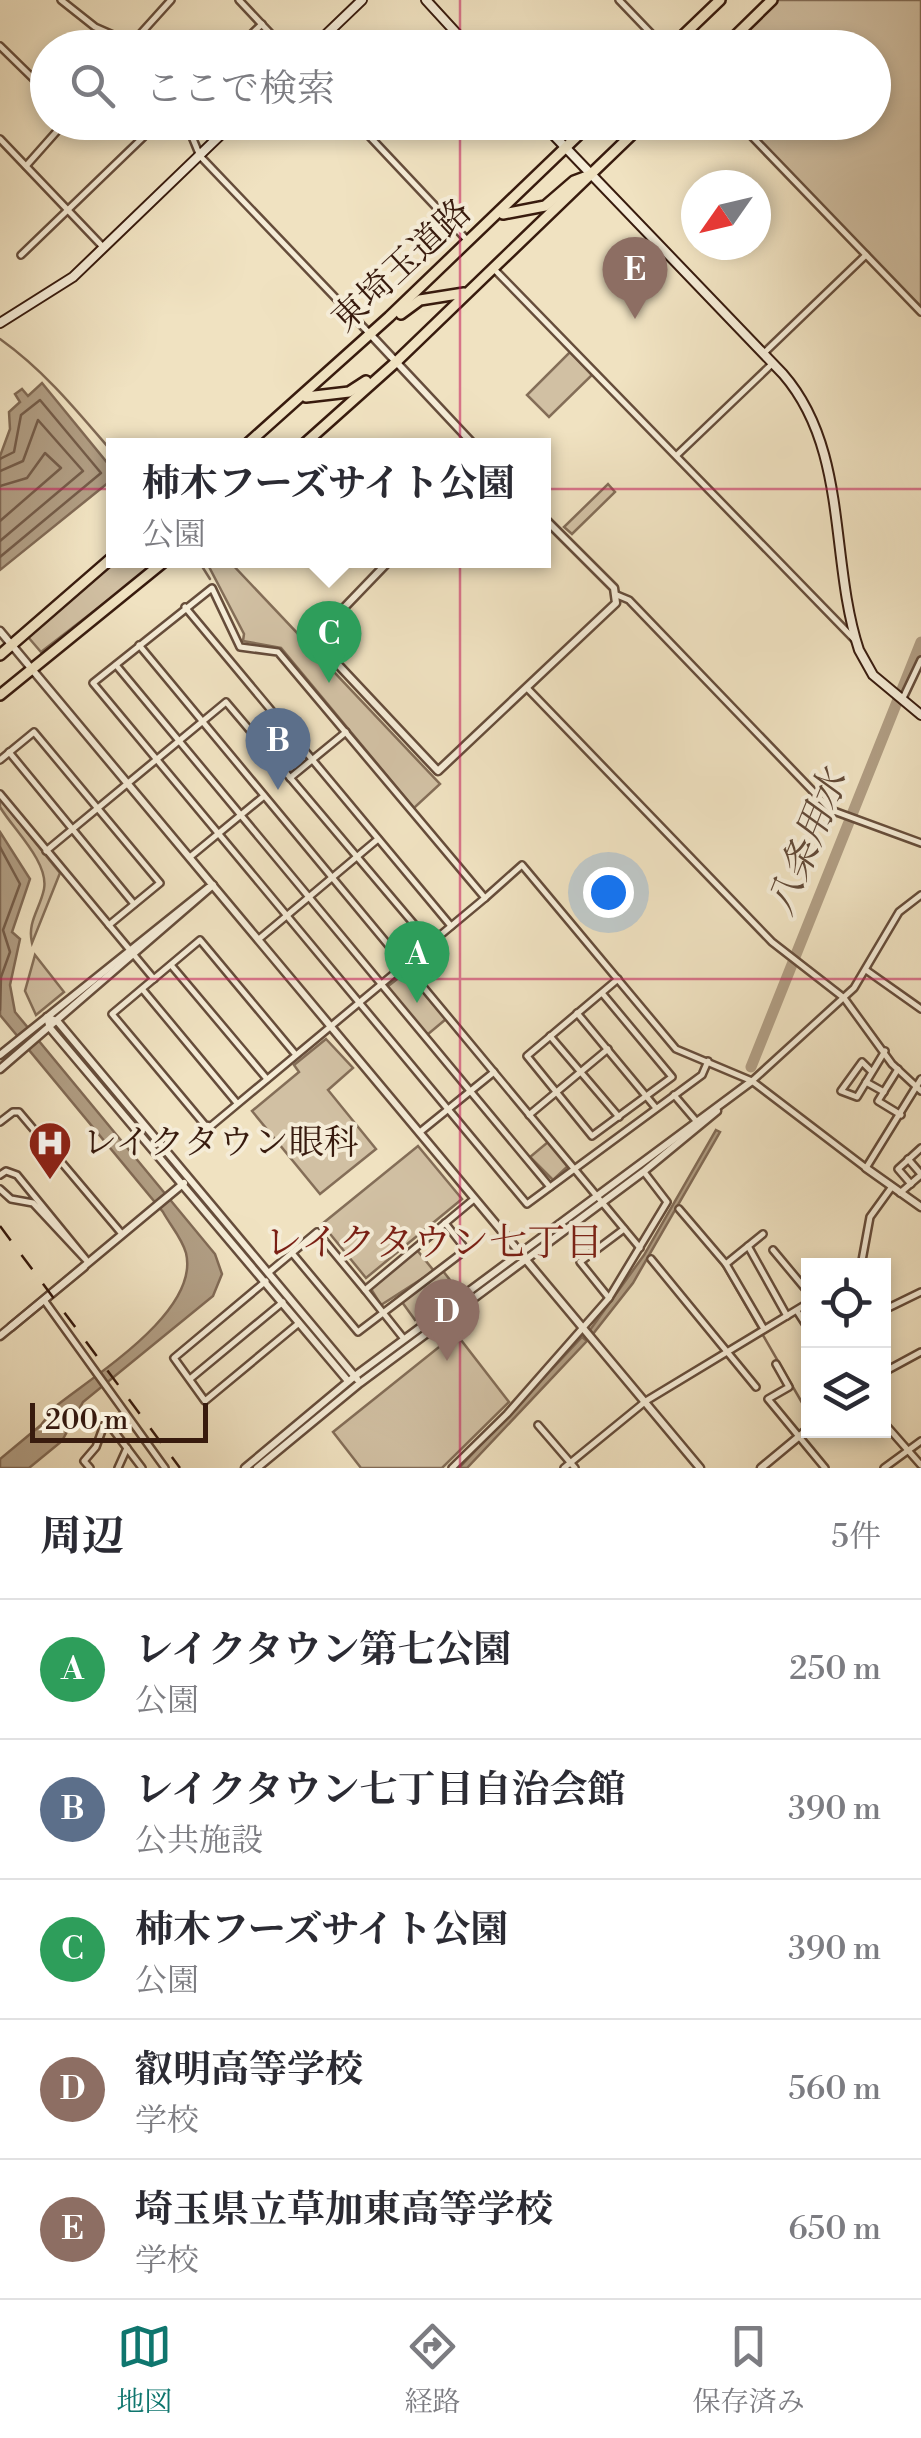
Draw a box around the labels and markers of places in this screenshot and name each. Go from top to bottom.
pin: E [602,236,668,319]
pin: C [296,600,362,683]
pin: B [246,708,310,790]
pin: A [384,920,450,1003]
hospital icon: レイクタウン眼科 [27,1120,73,1181]
place label: レイクタウン眼科 [82,1122,359,1165]
pin: D [414,1278,480,1361]

